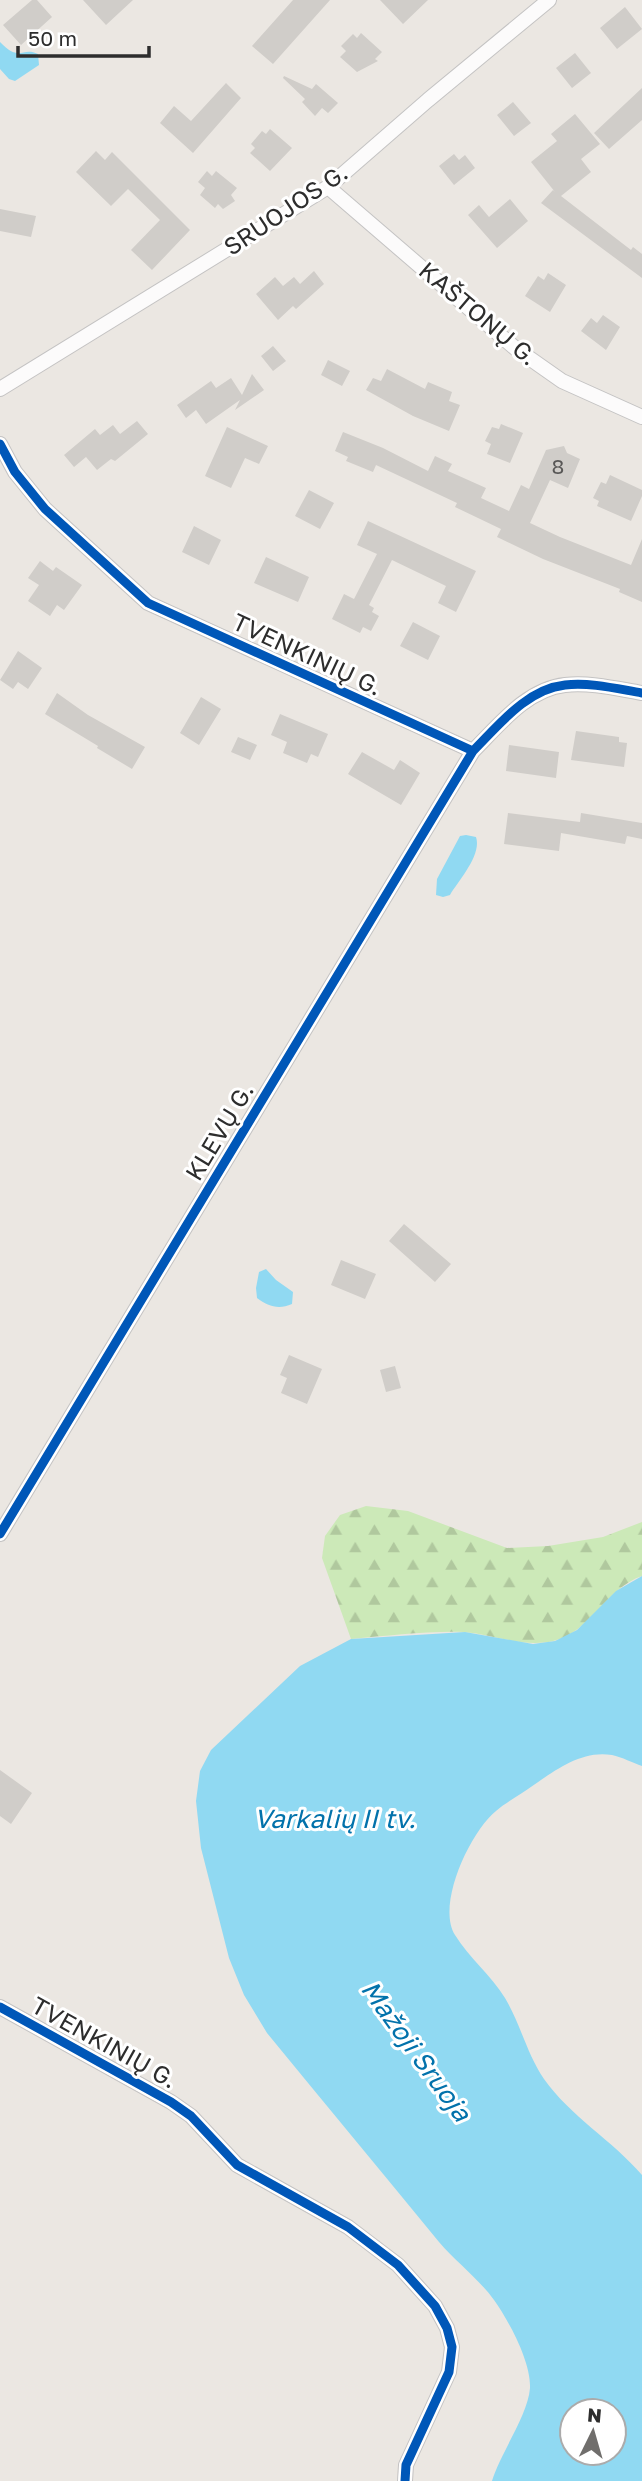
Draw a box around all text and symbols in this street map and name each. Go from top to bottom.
scale bar [18,14,149,58]
text: 50 m [28,25,77,51]
street label: SRUOJOS G. [218,157,352,261]
street label: KAŠTONŲ G. [414,255,544,371]
house number: 8 [552,453,564,479]
street label: TVENKINIŲ G. [228,606,387,701]
street label: KLEVŲ G. [178,1077,259,1185]
water label: Varkalių II tv. [254,1803,416,1834]
water label: Mažoji Sruoja [355,1974,479,2128]
street label: TVENKINIŲ G. [27,1990,182,2094]
north arrow [558,2397,628,2467]
text: N [586,2402,603,2427]

